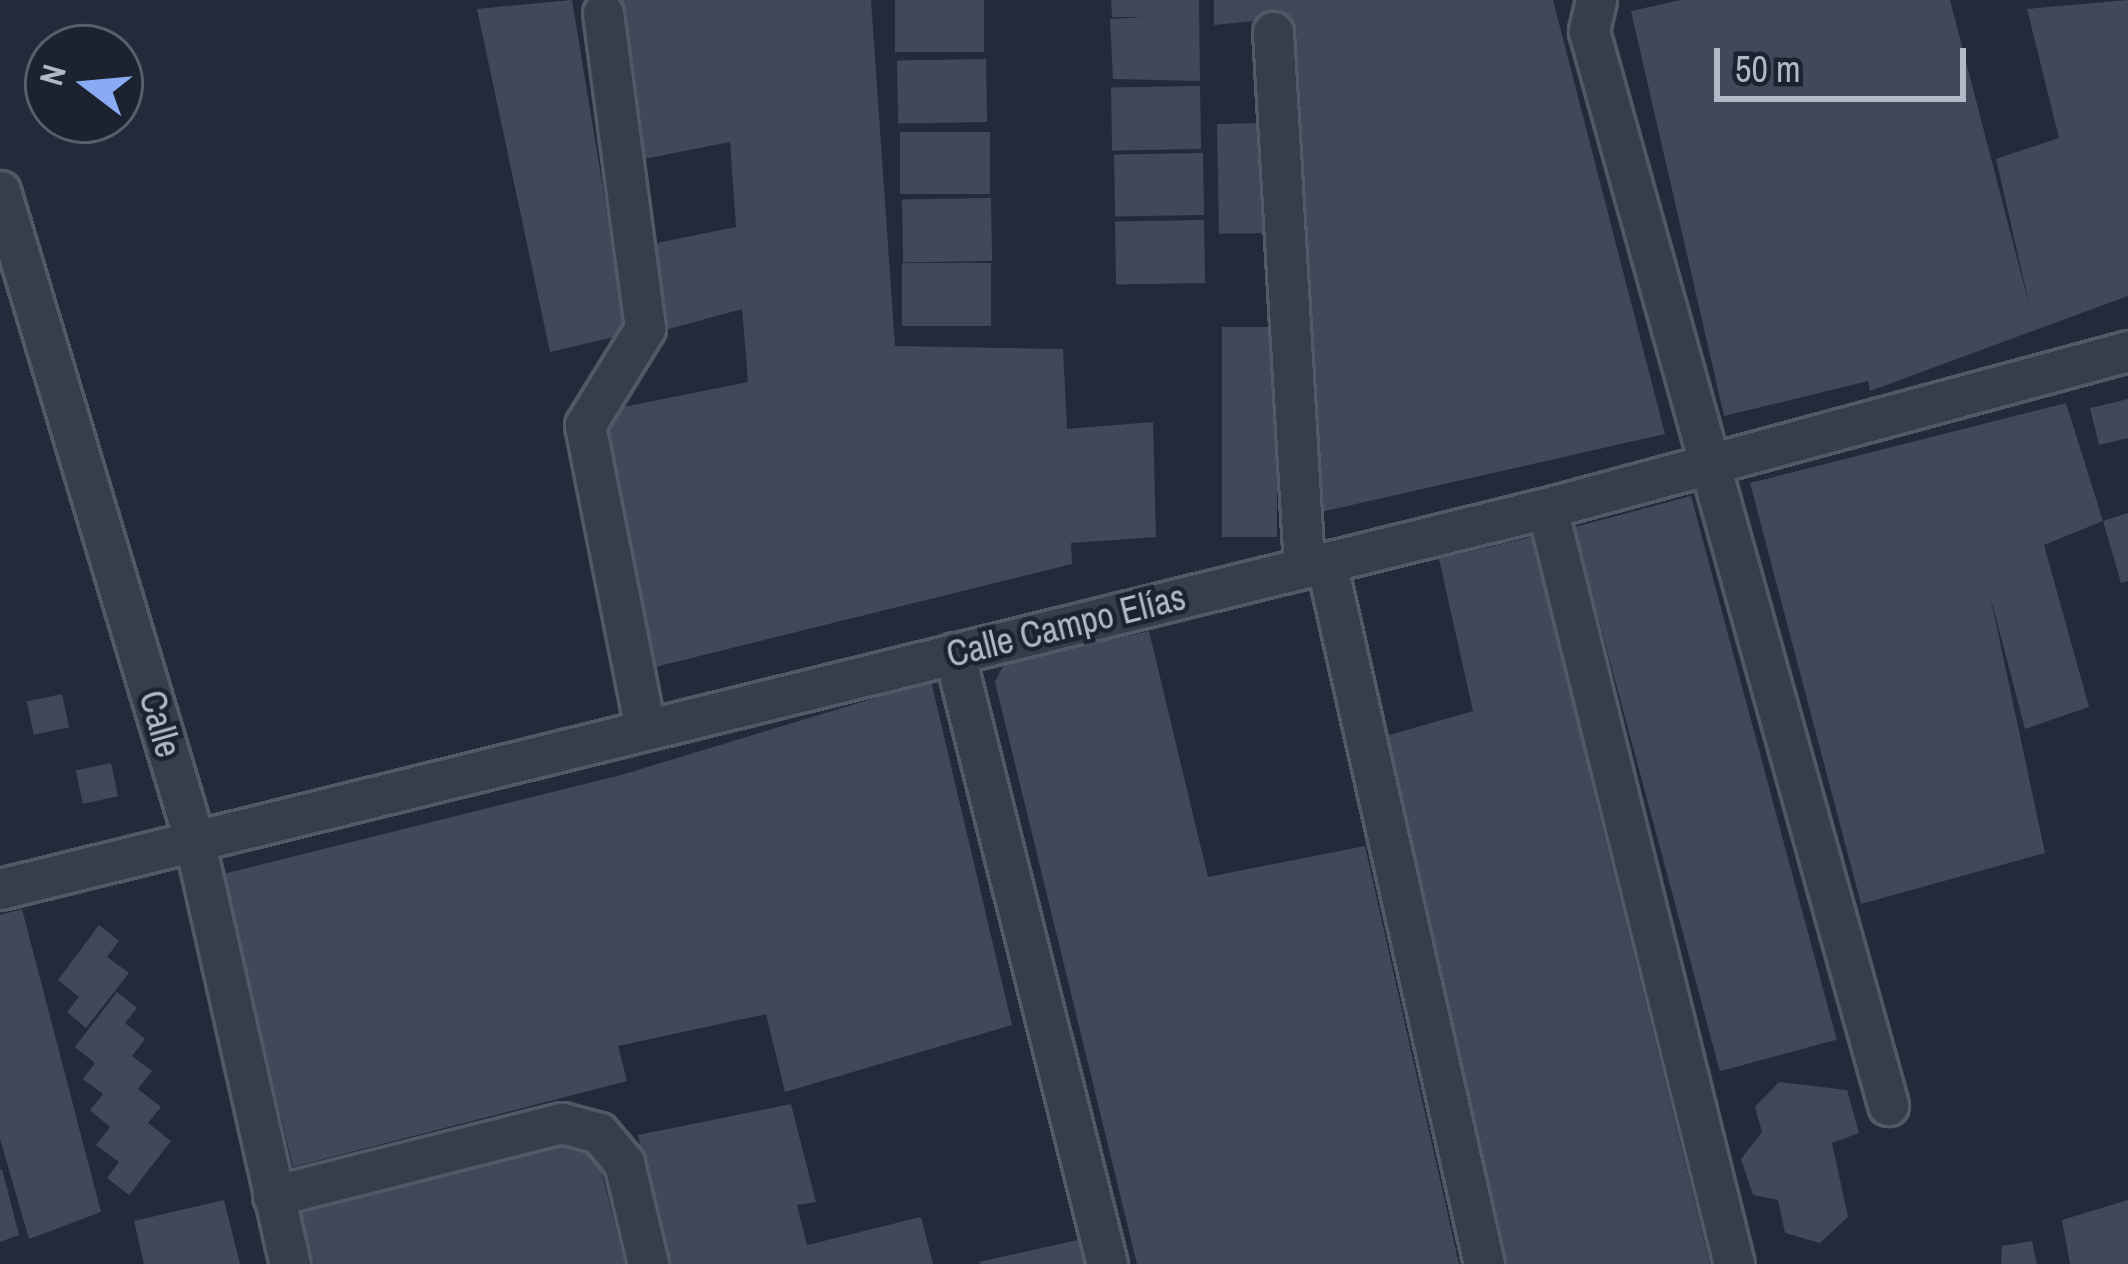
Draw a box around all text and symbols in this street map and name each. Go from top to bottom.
north arrow [24,24,144,144]
scale bar [1720,24,1972,98]
text: 50 m [1735,45,1801,93]
text: N [28,59,76,90]
street label: Calle Campo Elías [942,575,1190,677]
street label: Calle [130,686,190,762]

